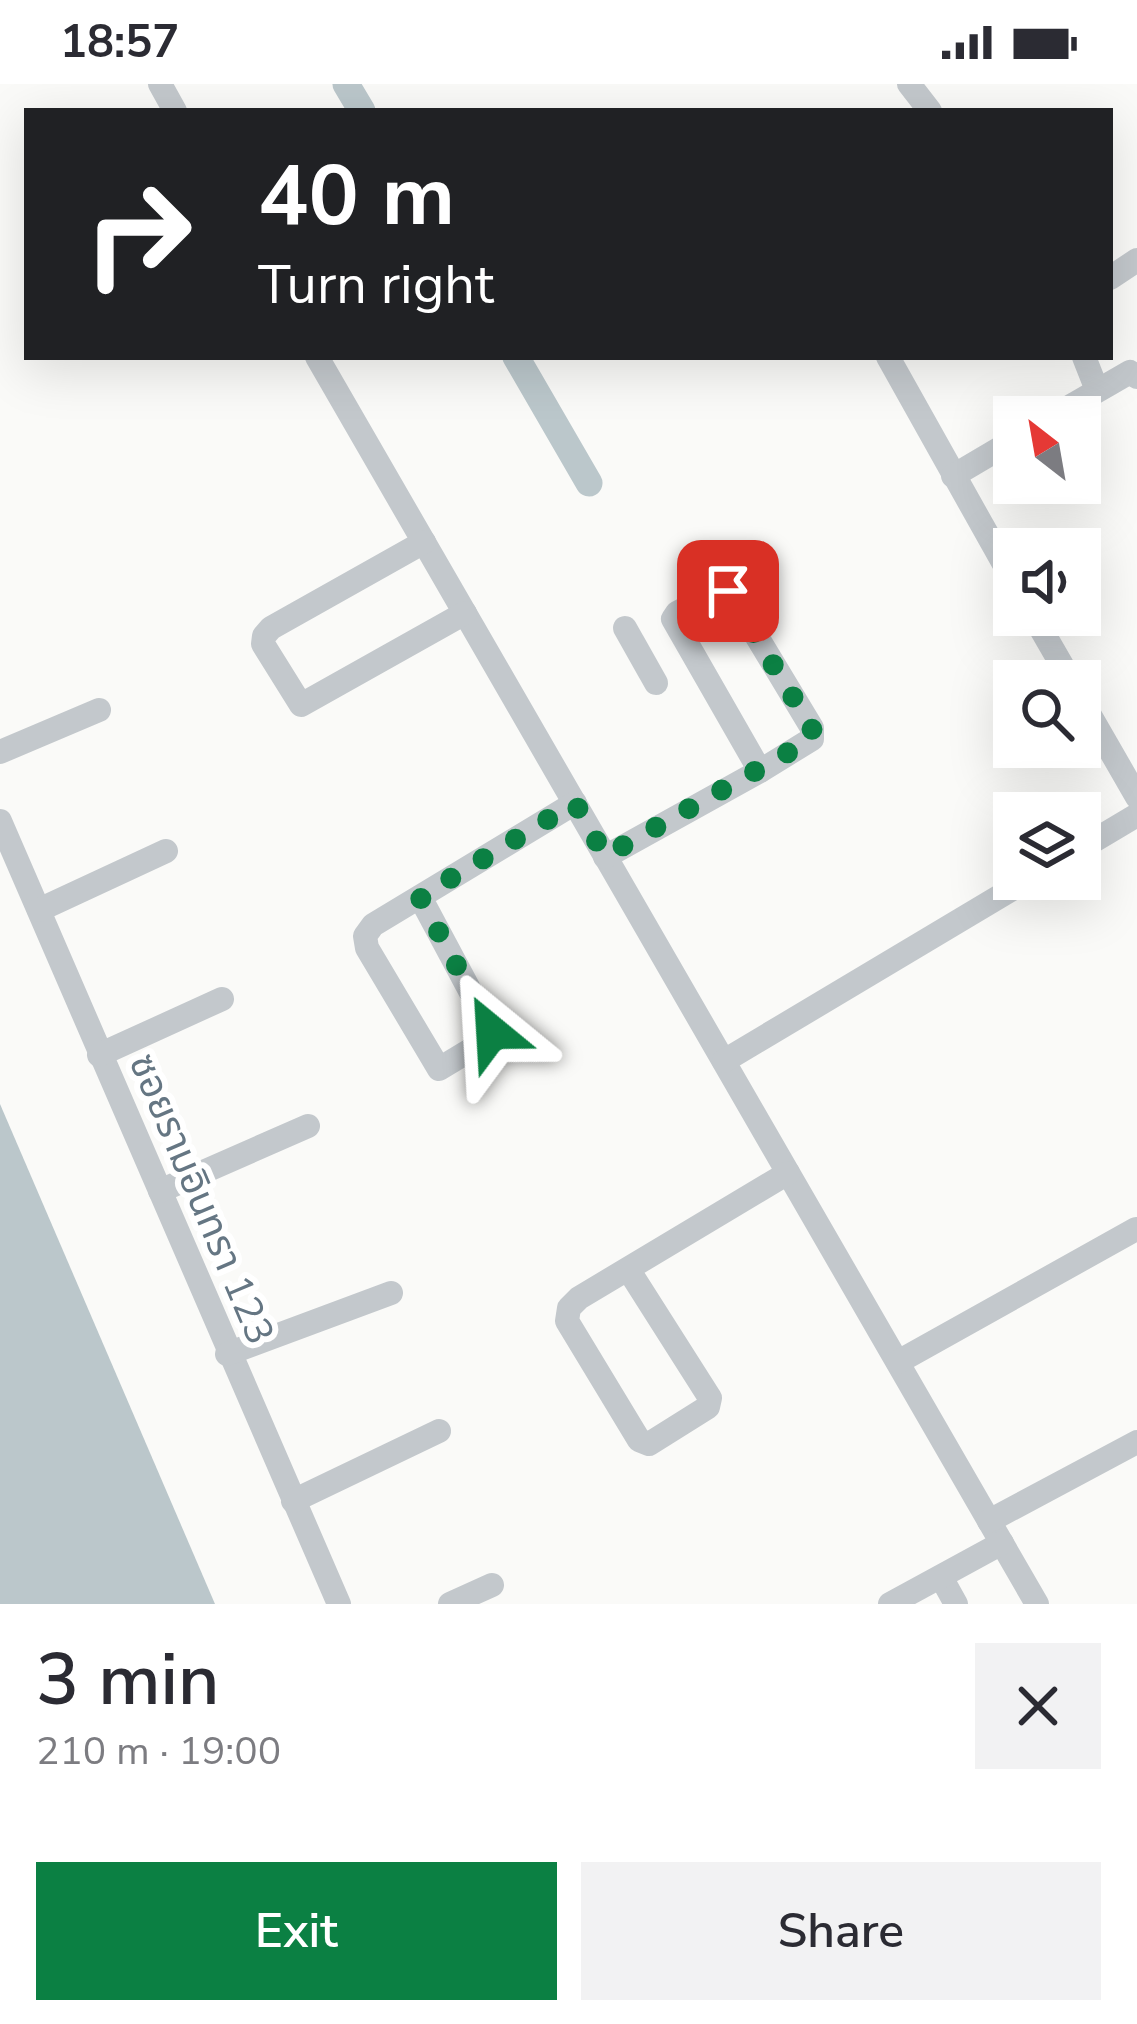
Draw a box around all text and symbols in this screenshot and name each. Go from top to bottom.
text: 18:57 [60,12,179,73]
text: 40 m [258,139,455,254]
icon: right [60,156,216,312]
text: Turn right [258,248,494,322]
north arrow [993,396,1101,504]
map controls [993,396,1101,900]
button: sound [993,528,1101,636]
pin [677,540,779,642]
icon: arrive [695,558,761,624]
button: search [993,660,1101,768]
button: layers [993,792,1101,900]
position arrow [429,969,555,1095]
street label: ซอยรามอินทรา 123 [116,1045,286,1353]
text: 3 min [36,1631,219,1729]
button: close [975,1643,1101,1769]
text: 210 m · 19:00 [36,1725,281,1778]
button: Exit [36,1862,557,2000]
button: Share [581,1862,1101,2000]

